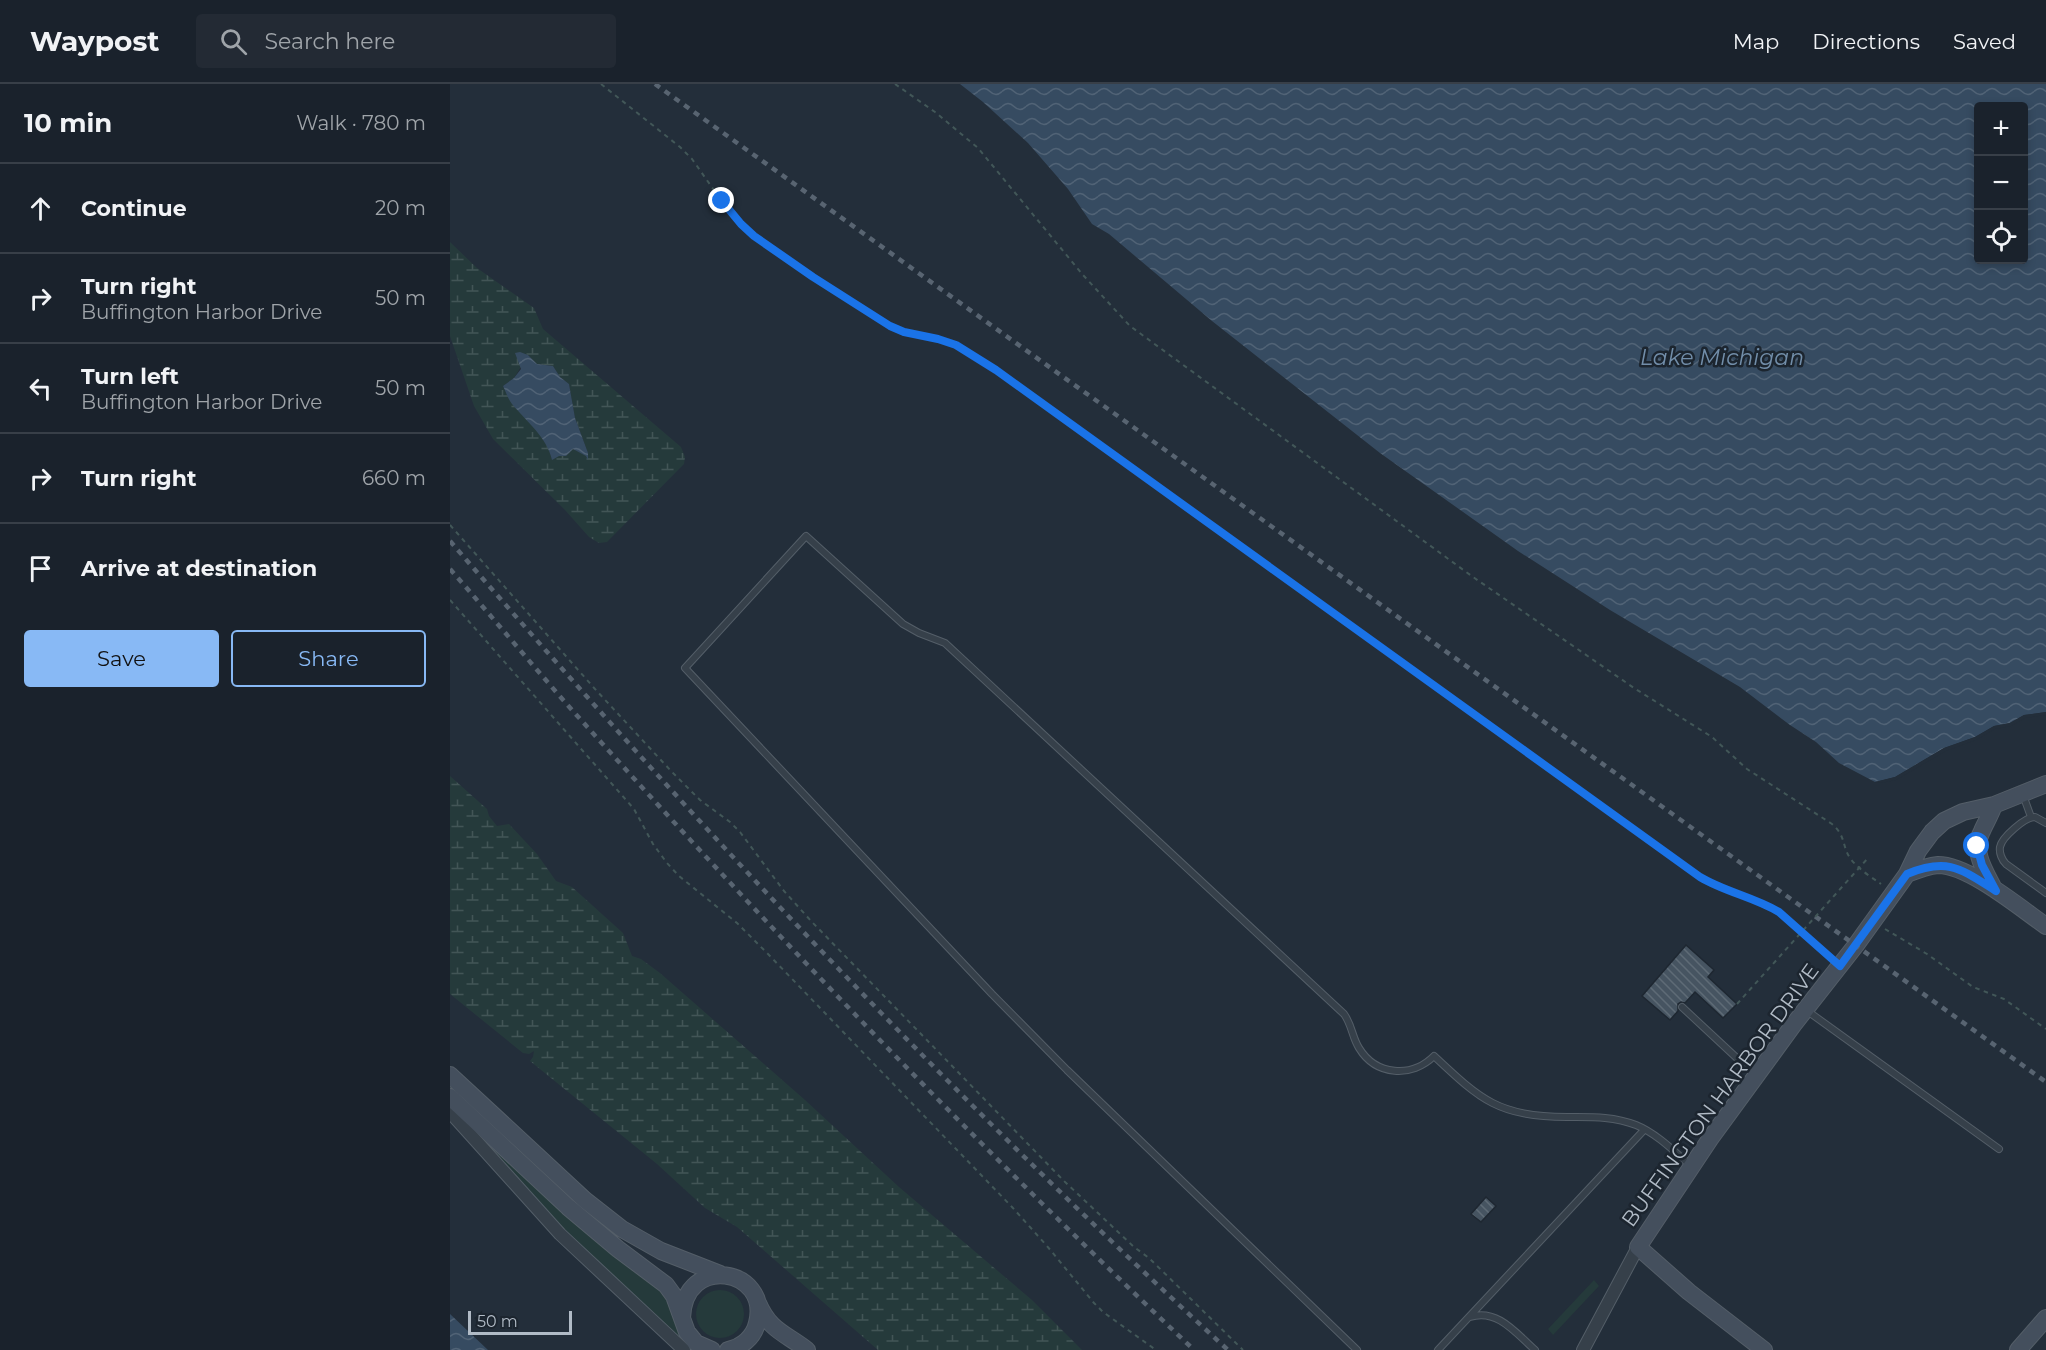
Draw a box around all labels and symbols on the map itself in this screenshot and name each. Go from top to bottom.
route end [708,187,734,213]
water label: Lake Michigan [1640,344,1804,371]
route start [1963,832,1989,858]
street label: BUFFINGTON HARBOR DRIVE [1616,959,1824,1231]
scale bar [468,1308,572,1336]

